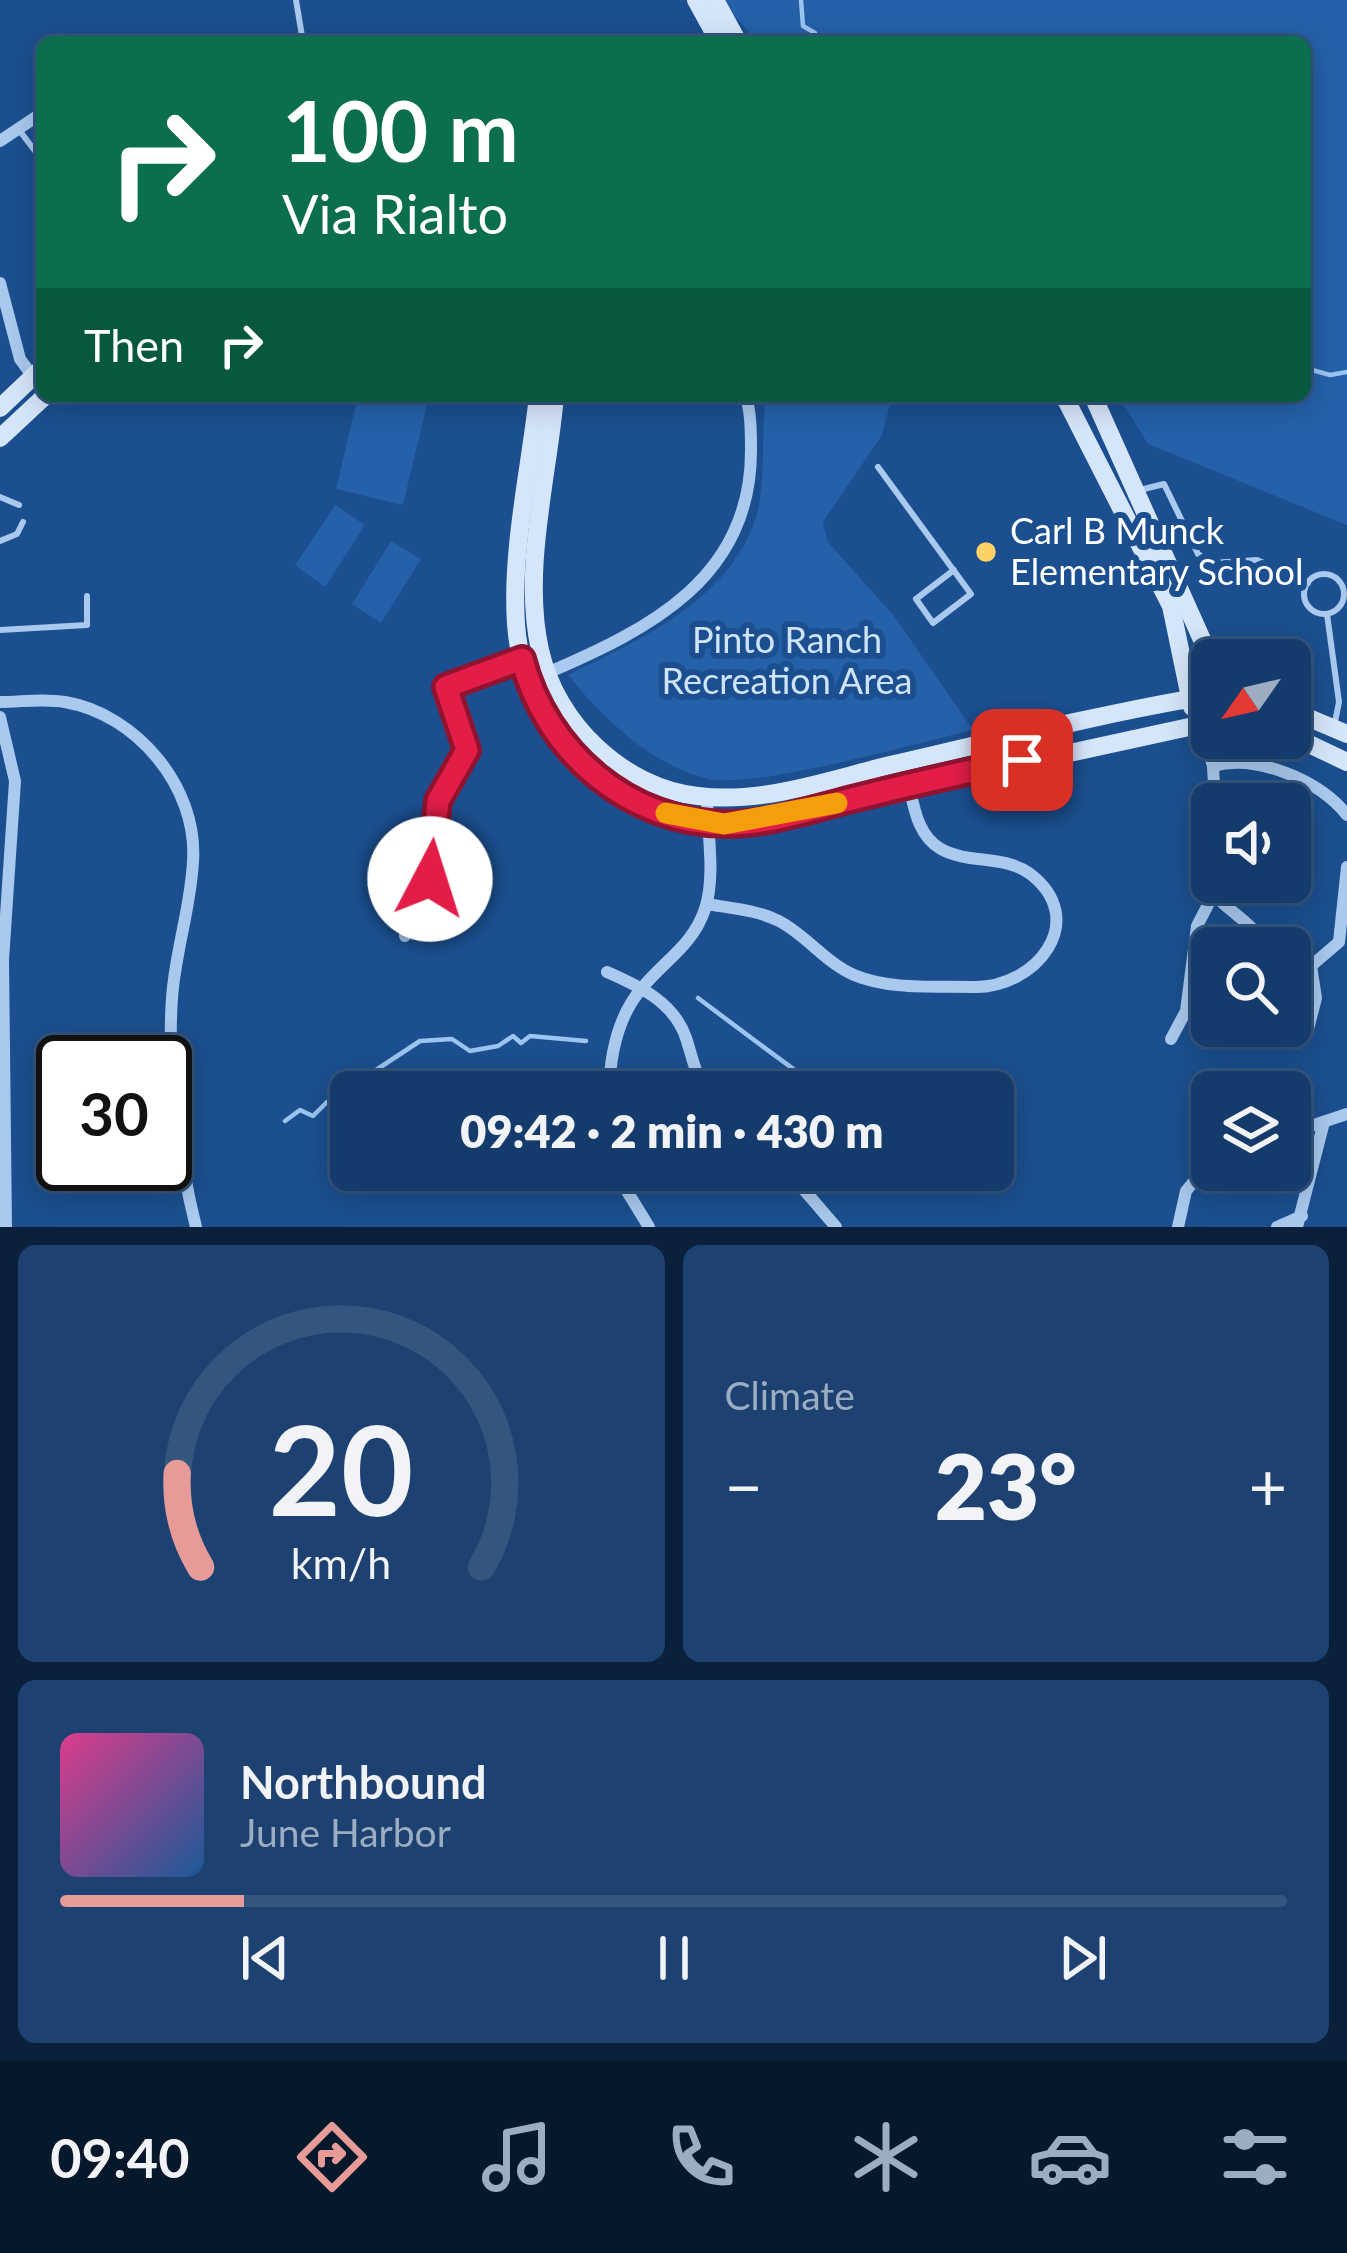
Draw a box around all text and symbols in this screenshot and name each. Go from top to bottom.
text: 100 m [282,79,519,180]
icon: right [84,84,240,240]
text: Via Rialto [282,181,508,246]
icon: right [208,312,274,378]
text: Then [84,318,184,372]
place label: Carl B Munck Elementary School [1010,508,1303,593]
marker: Carl B Munck Elementary School [973,539,999,565]
park label: Pinto Ranch Recreation Area [662,617,912,702]
north arrow [1191,639,1311,759]
map controls [1191,639,1311,1191]
pin [971,709,1073,811]
icon: arrive [989,727,1055,793]
button: sound [1191,783,1311,903]
position arrow [367,816,493,942]
button: search [1191,927,1311,1047]
speed limit sign: 30 [36,1035,192,1191]
button: layers [1191,1071,1311,1191]
text: 09:42 · 2 min · 430 m [460,1104,884,1158]
text: Climate [725,1372,855,1418]
text: 20 [269,1393,414,1543]
text: 23° [935,1431,1077,1539]
text: − [725,1446,763,1525]
text: + [1249,1446,1287,1525]
text: km/h [291,1536,391,1587]
text: Northbound [240,1755,486,1809]
text: June Harbor [240,1809,451,1855]
icon: previous [232,1925,298,1991]
icon: pause [641,1925,707,1991]
icon: next [1050,1925,1116,1991]
icon: directions [290,2115,374,2199]
icon: music [475,2115,559,2199]
icon: phone [659,2115,743,2199]
icon: climate [844,2115,928,2199]
icon: car [1028,2115,1112,2199]
icon: filters [1213,2115,1297,2199]
text: 09:40 [50,2125,189,2190]

